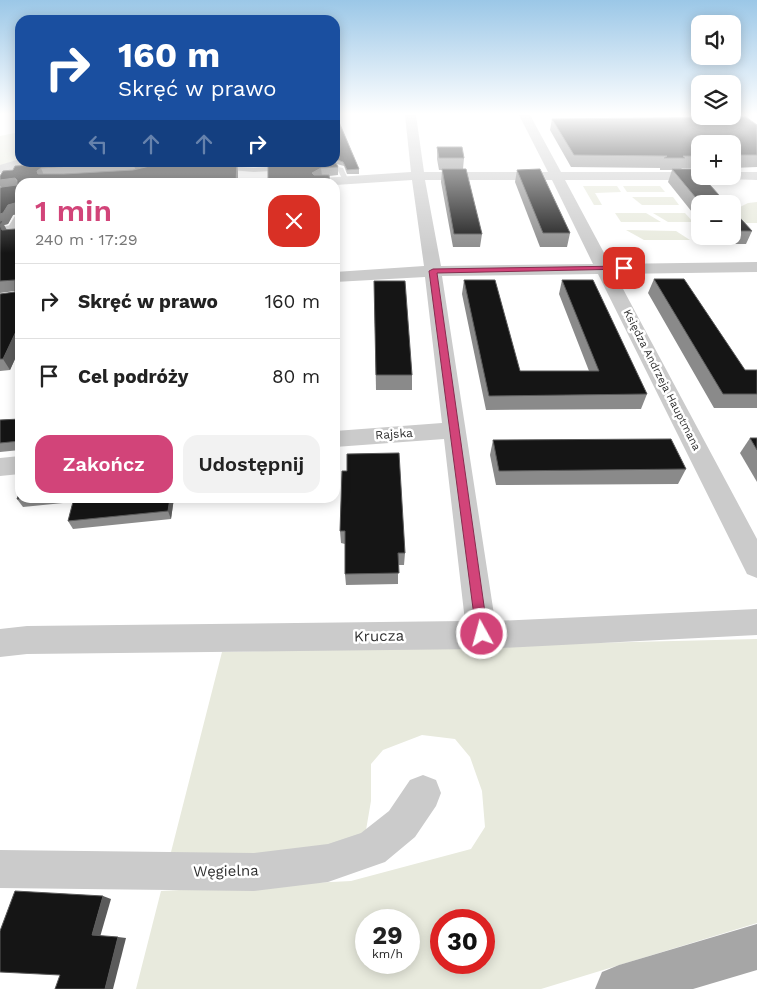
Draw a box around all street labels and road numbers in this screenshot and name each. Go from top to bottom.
street label: Księdza Andrzeja Hauptmana [621,307,703,453]
street label: Rajska [375,426,414,442]
street label: Krucza [354,627,405,645]
street label: Węgielna [193,861,259,881]

